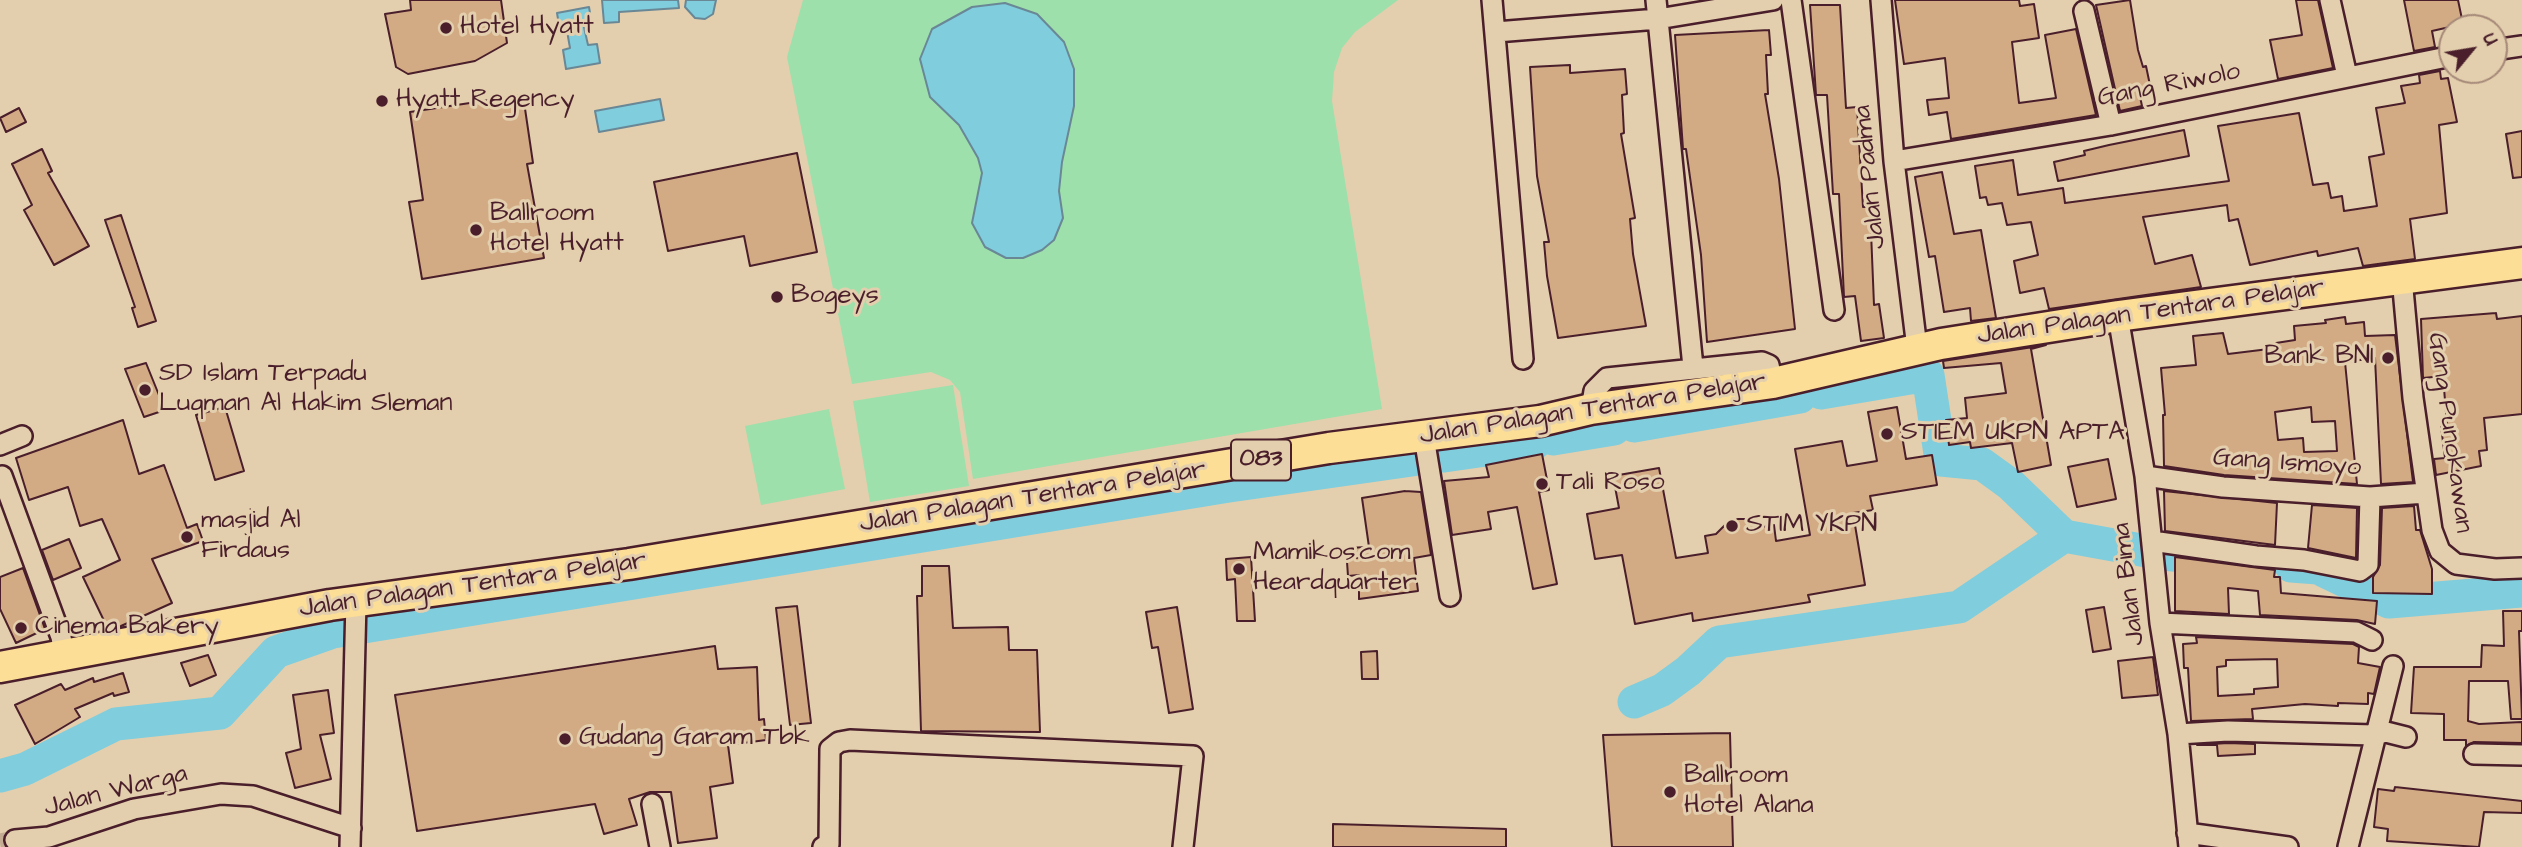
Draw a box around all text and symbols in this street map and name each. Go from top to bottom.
place label: Hotel Hyatt [460,12,594,44]
north arrow [2438,14,2508,84]
marker: Hotel Hyatt [438,20,454,36]
text: U [2476,28,2504,51]
street label: Gang Riwolo [2095,57,2243,115]
place label: Hyatt Regency [396,85,574,117]
marker: Hyatt Regency [374,93,390,109]
street label: Jalan Padma [1848,104,1894,250]
place label: Ballroom Hotel Hyatt [490,199,624,260]
marker: Ballroom Hotel Hyatt [468,222,484,238]
street label: Jalan Palagan Tentara Pelajar [1976,273,2326,353]
place label: Bogeys [791,281,879,313]
marker: Bogeys [769,289,785,305]
street label: Gang Punokawan [2420,331,2478,535]
place label: Bank BNI [2264,342,2374,374]
marker: Bank BNI [2380,350,2396,366]
place label: SD Islam Terpadu Luqman Al Hakim Sleman [159,359,452,420]
street label: Jalan Palagan Tentara Pelajar [1418,367,1768,453]
marker: SD Islam Terpadu Luqman Al Hakim Sleman [137,382,153,398]
place label: STIEM UKPN APTA [1901,418,2125,450]
marker: STIEM UKPN APTA [1879,426,1895,442]
road number: 083 [1231,439,1291,480]
street label: Gang Ismoyo [2212,443,2362,485]
street label: Jalan Palagan Tentara Pelajar [858,455,1208,541]
place label: Tali Roso [1556,468,1665,500]
marker: Tali Roso [1534,476,1550,492]
place label: masjid Al Firdaus [201,506,301,568]
place label: STIM YKPN [1746,510,1877,542]
marker: STIM YKPN [1724,518,1740,534]
street label: Jalan Bima [2107,521,2153,647]
marker: masjid Al Firdaus [179,529,195,545]
place label: Mamikos.com Heardquarter [1253,538,1417,600]
street label: Jalan Palagan Tentara Pelajar [298,546,648,626]
marker: Mamikos.com Heardquarter [1231,561,1247,577]
place label: Cinema Bakery [35,612,219,644]
marker: Cinema Bakery [13,620,29,636]
place label: Gudang Garam Tbk [579,723,810,755]
marker: Gudang Garam Tbk [557,731,573,747]
street label: Jalan Warga [41,759,191,825]
place label: Ballroom Hotel Alana [1684,761,1814,822]
marker: Ballroom Hotel Alana [1662,784,1678,800]

